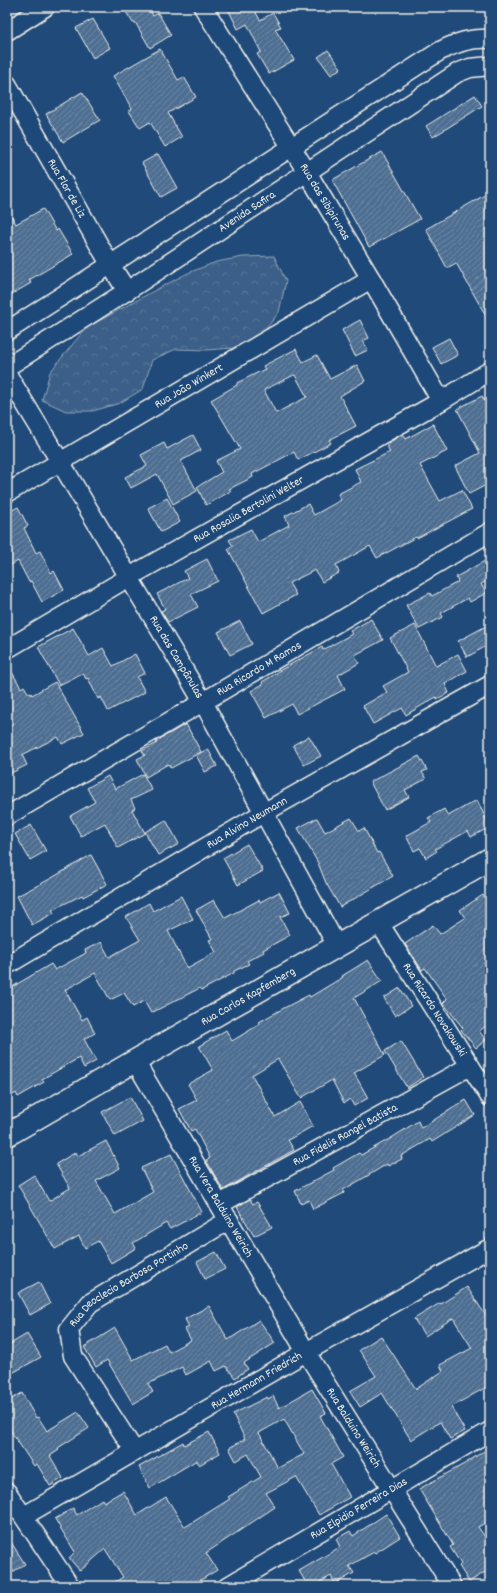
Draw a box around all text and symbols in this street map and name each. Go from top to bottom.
street label: Rua Flor de Liz [43,156,90,221]
street label: Rua das Sibipirunas [295,160,355,244]
street label: Avenida Safira [215,186,279,237]
street label: Rua João Winkert [151,359,227,413]
street label: Rua Rosalia Bertolini Welter [190,471,308,548]
street label: Rua das Campânulas [145,612,208,702]
street label: Rua Ricardo M Ramos [213,637,305,701]
street label: Rua Alvino Neumann [203,792,291,853]
street label: Rua Ricardo Novakowski [398,960,471,1060]
street label: Rua Carlos Kapfemberg [198,963,298,1030]
street label: Rua Fidelis Rangel Batista [290,1099,401,1171]
street label: Rua Vera Balduino Weirich [184,1153,257,1261]
street label: Rua Deoclecio Barbosa Portinho [65,1238,192,1331]
street label: Rua Hermann Friedrich [208,1348,305,1414]
street label: Rua Balduino Weirich [322,1385,385,1471]
street label: Rua Elpidio Ferreira Dias [307,1473,411,1544]

